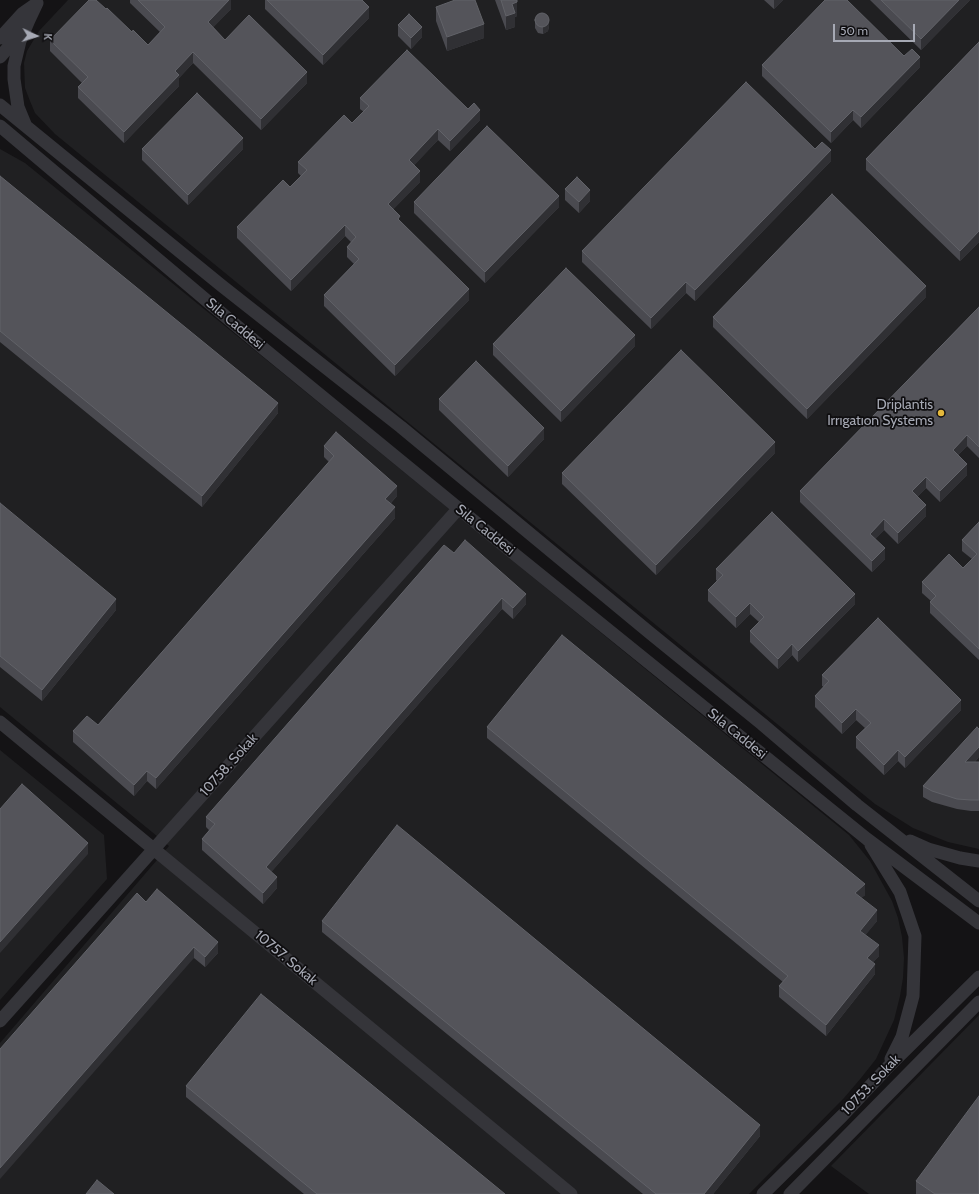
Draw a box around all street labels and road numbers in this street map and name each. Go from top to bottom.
street label: Sıla Caddesi [202,295,268,353]
street label: Sıla Caddesi [452,501,518,559]
street label: Sıla Caddesi [704,705,770,763]
street label: 10758. Sokak [197,730,261,800]
street label: 10757. Sokak [251,927,321,989]
street label: 10753. Sokak [838,1051,904,1119]

